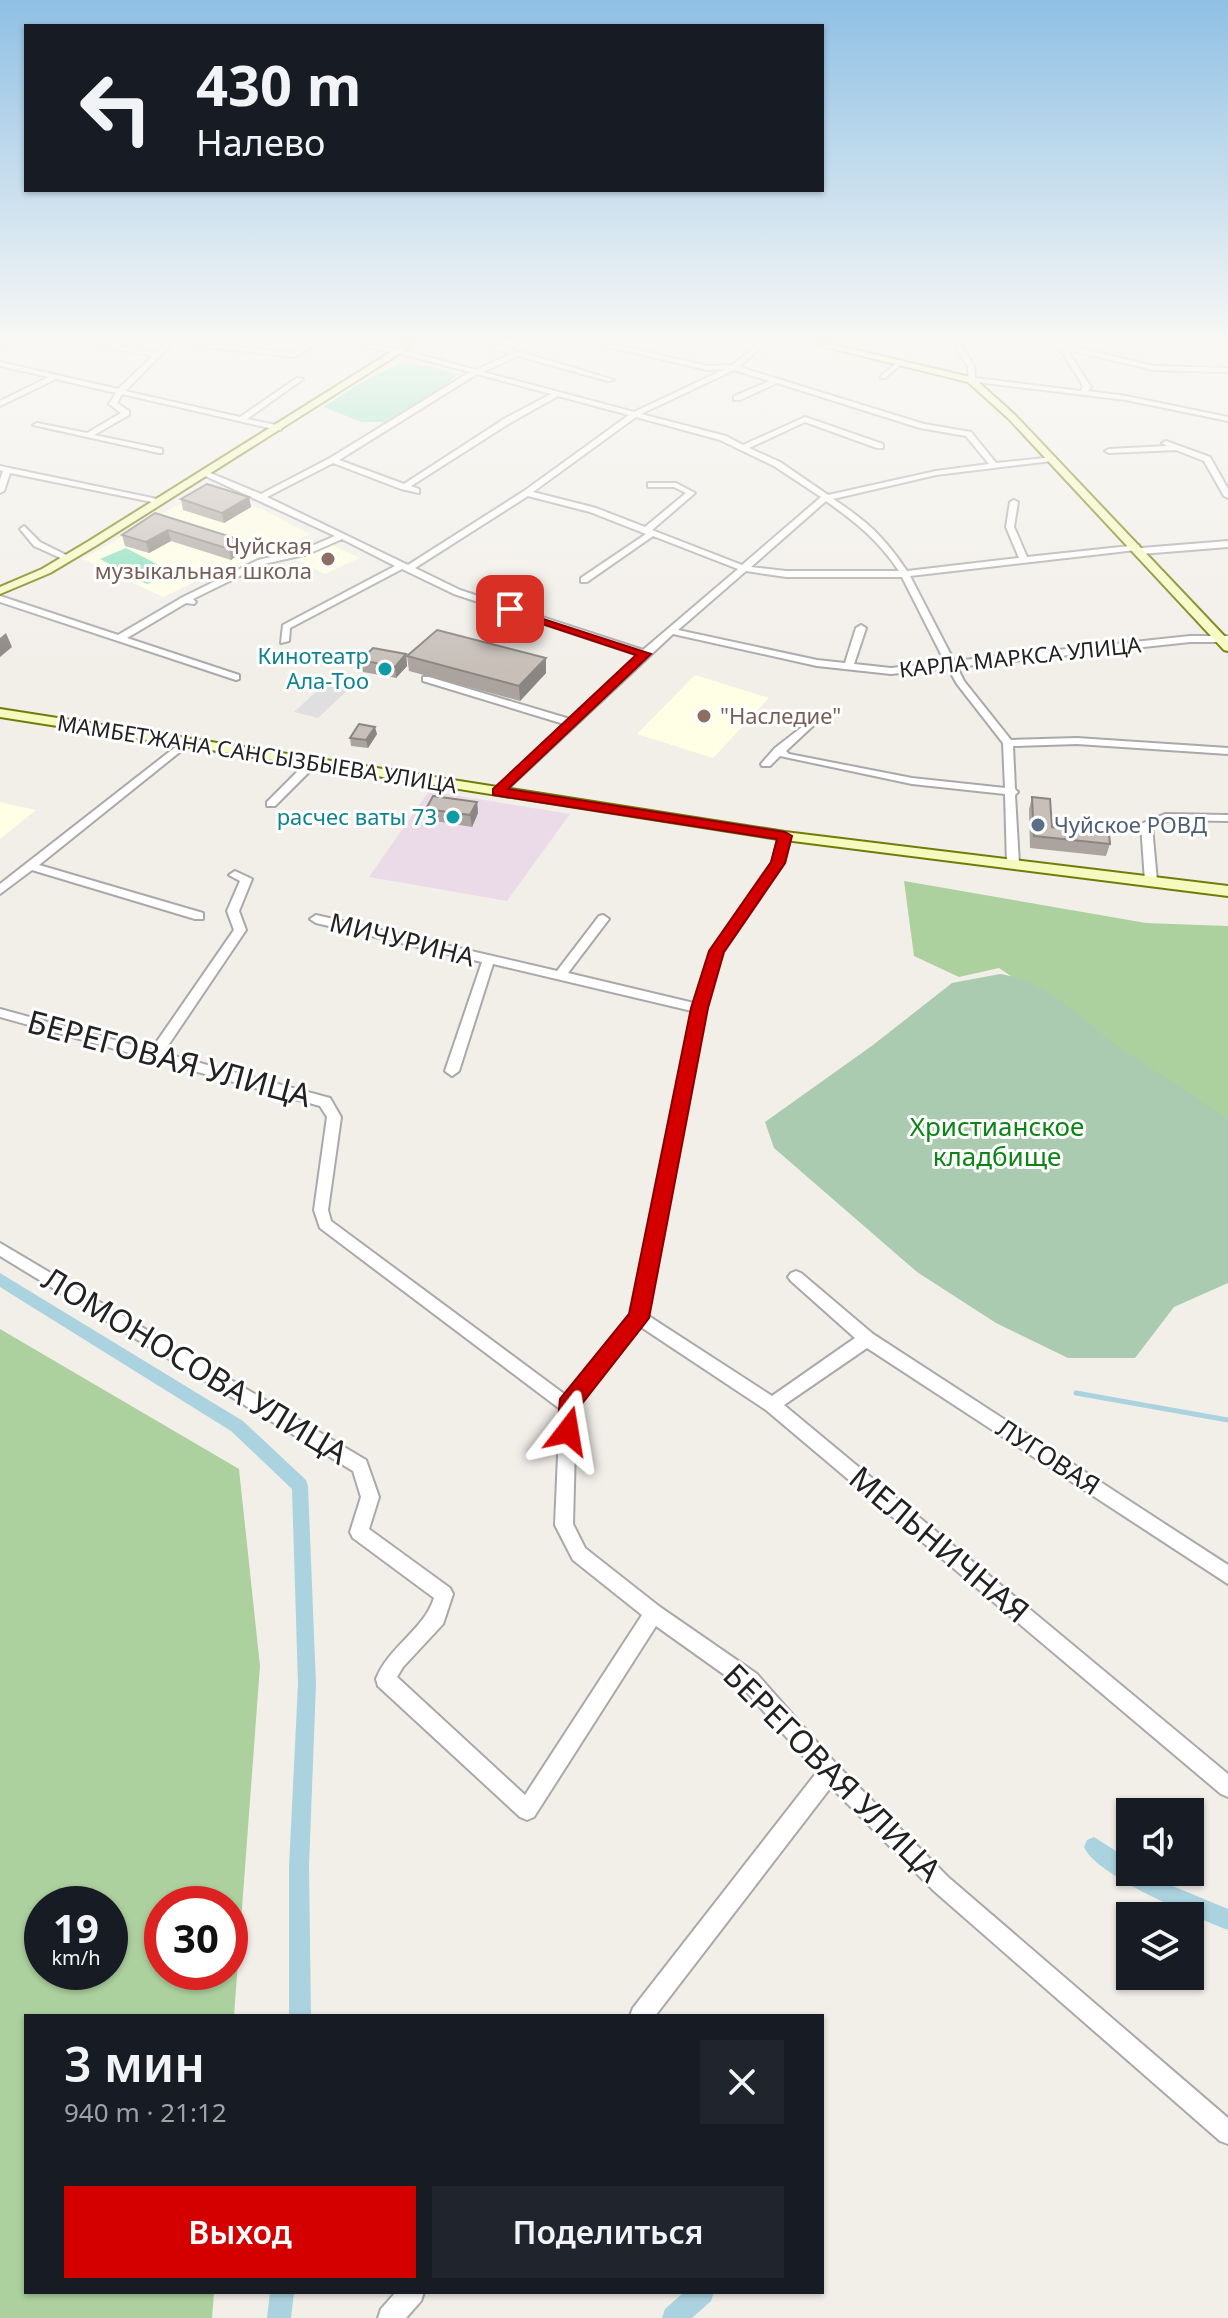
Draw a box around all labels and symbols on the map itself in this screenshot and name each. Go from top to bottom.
place label: Чуйская музыкальная школа [95,530,312,585]
marker: Чуйская музыкальная школа [319,550,337,568]
pin [476,575,544,643]
street label: КАРЛА МАРКСА УЛИЦА [897,628,1143,684]
place label: Кинотеатр Ала-Тоо [257,640,369,695]
marker: Кинотеатр Ала-Тоо [376,660,394,678]
place label: "Наследие" [720,700,841,730]
street label: МАМБЕТЖАНА САНСЫЗБЫЕВА УЛИЦА [55,707,460,800]
marker: "Наследие" [695,707,713,725]
place label: расчес ваты 73 [277,801,437,831]
marker: расчес ваты 73 [444,808,462,826]
place label: Чуйское РОВД [1054,809,1207,839]
marker: Чуйское РОВД [1029,816,1047,834]
street label: МИЧУРИНА [326,904,479,975]
street label: БЕРЕГОВАЯ УЛИЦА [23,999,317,1116]
park label: Христианское кладбище [910,1108,1084,1174]
street label: ЛОМОНОСОВА УЛИЦА [35,1256,357,1473]
position arrow [526,1389,610,1473]
street label: ЛУГОВАЯ [990,1409,1107,1503]
street label: МЕЛЬНИЧНАЯ [841,1456,1039,1632]
street label: БЕРЕГОВАЯ УЛИЦА [715,1653,952,1891]
speed limit sign: 30 [144,1886,248,1990]

